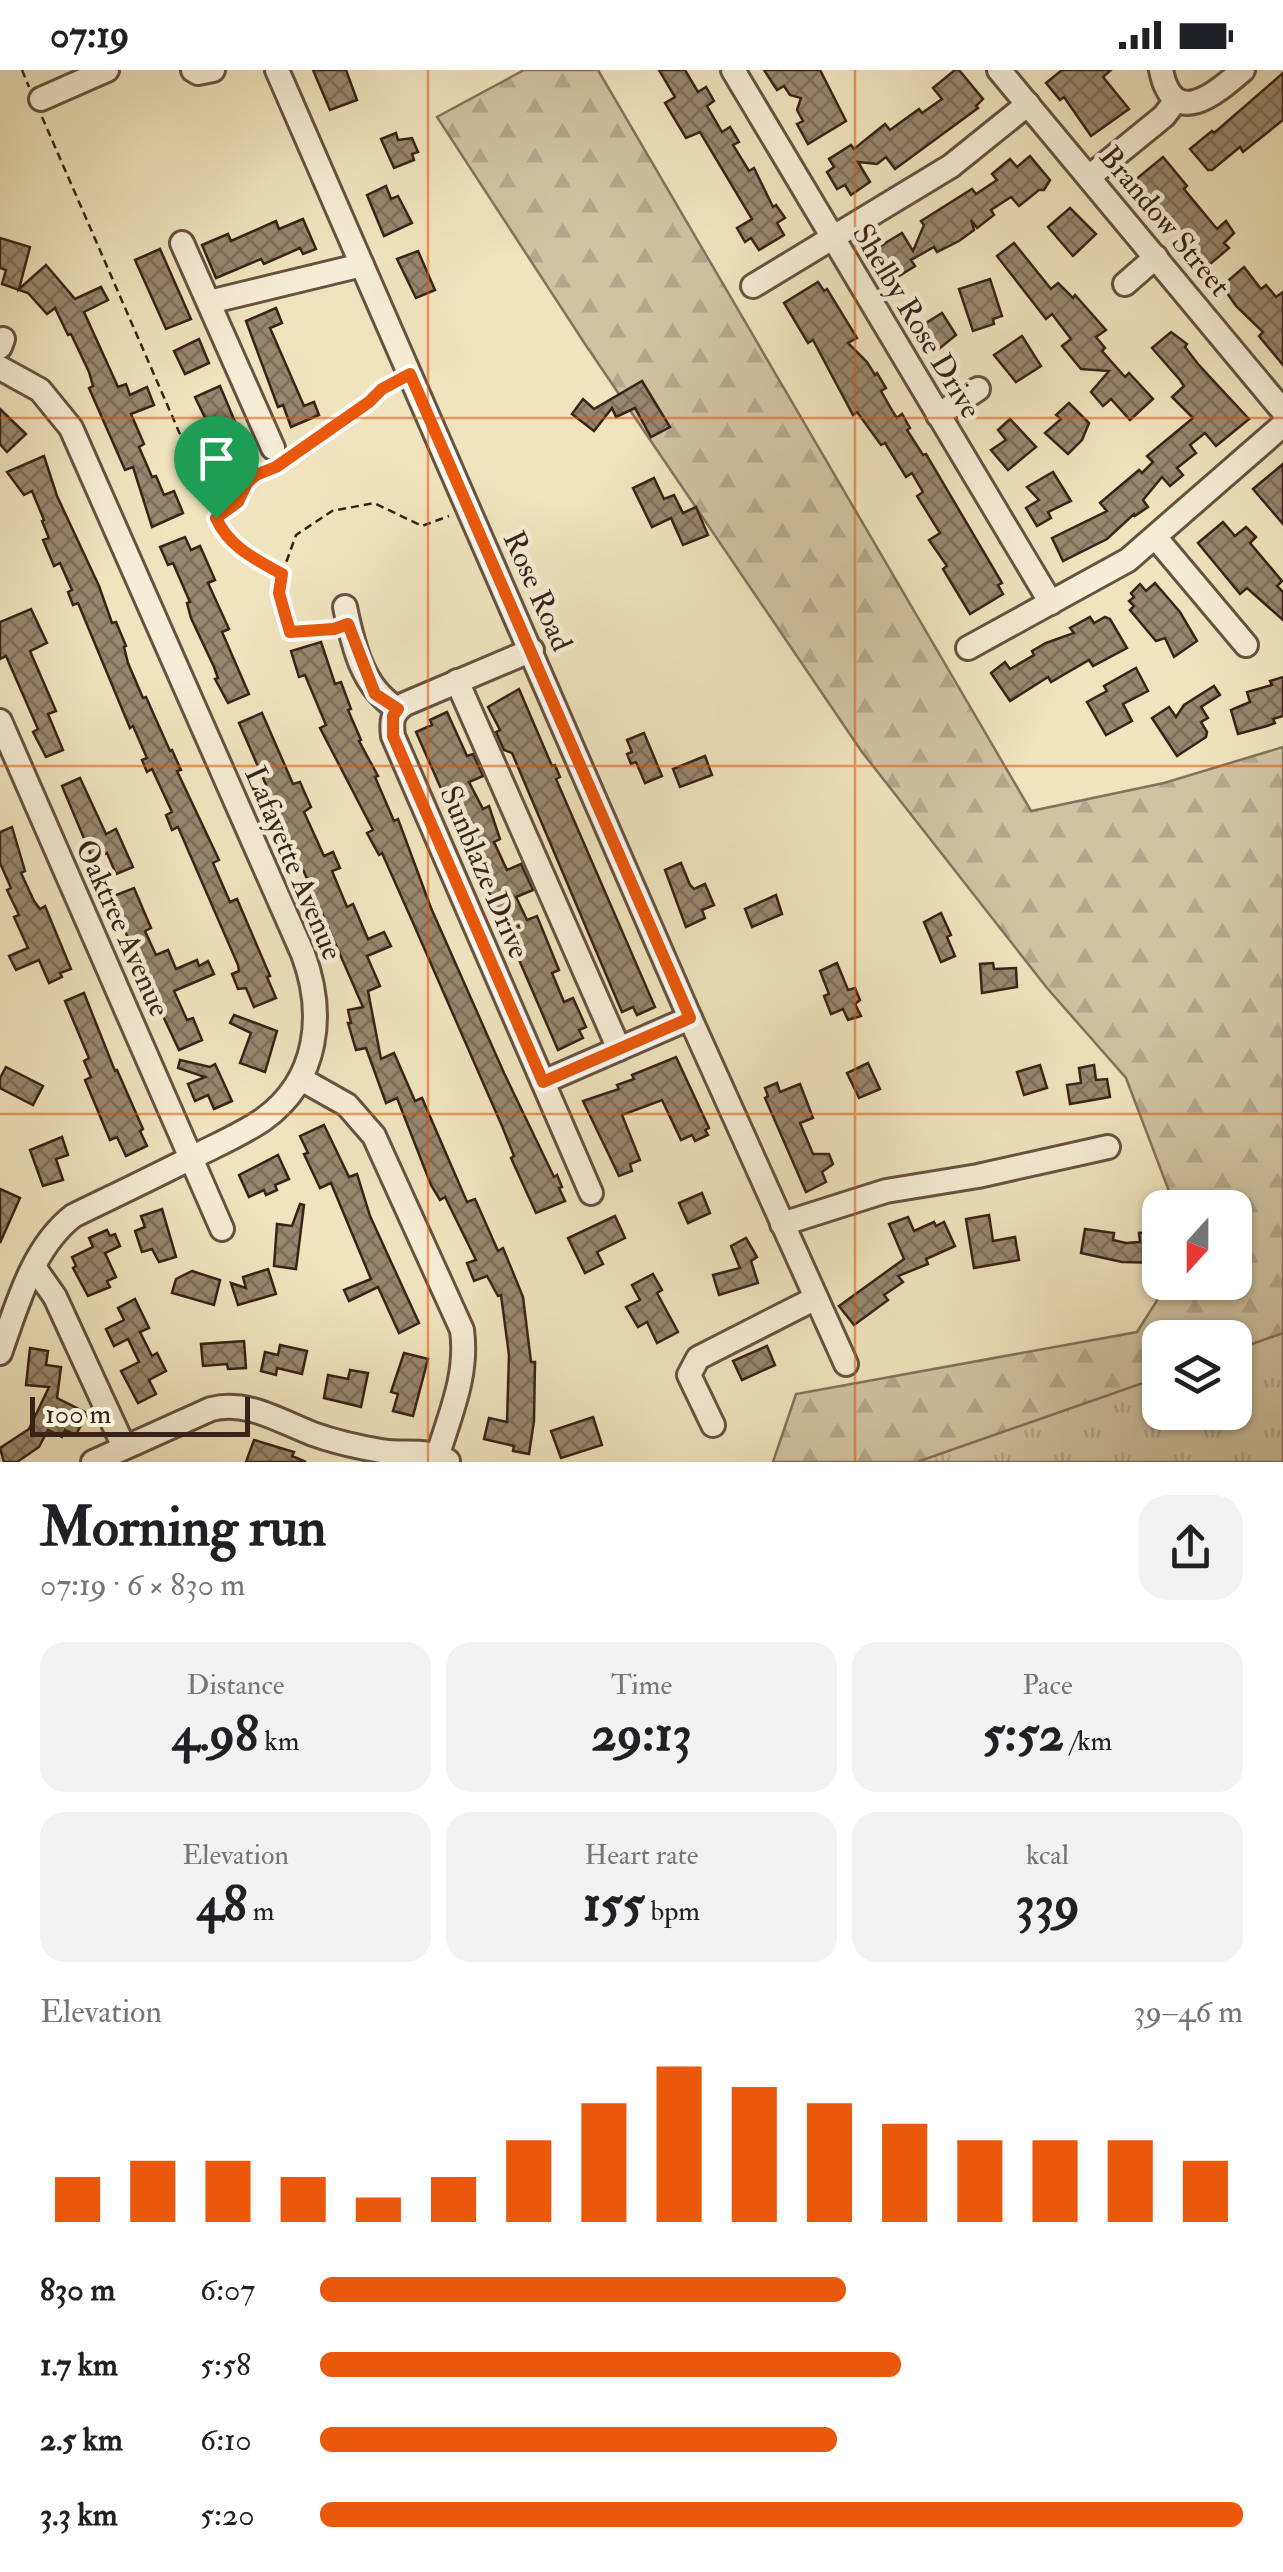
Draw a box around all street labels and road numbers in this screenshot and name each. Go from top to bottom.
street label: Brandow Street [1091,139,1238,304]
street label: Shelby Rose Drive [844,217,989,425]
street label: Rose Road [495,525,580,657]
street label: Lafayette Avenue [236,761,351,965]
street label: Sunblaze Drive [432,780,538,964]
street label: Oaktree Avenue [67,834,178,1022]

